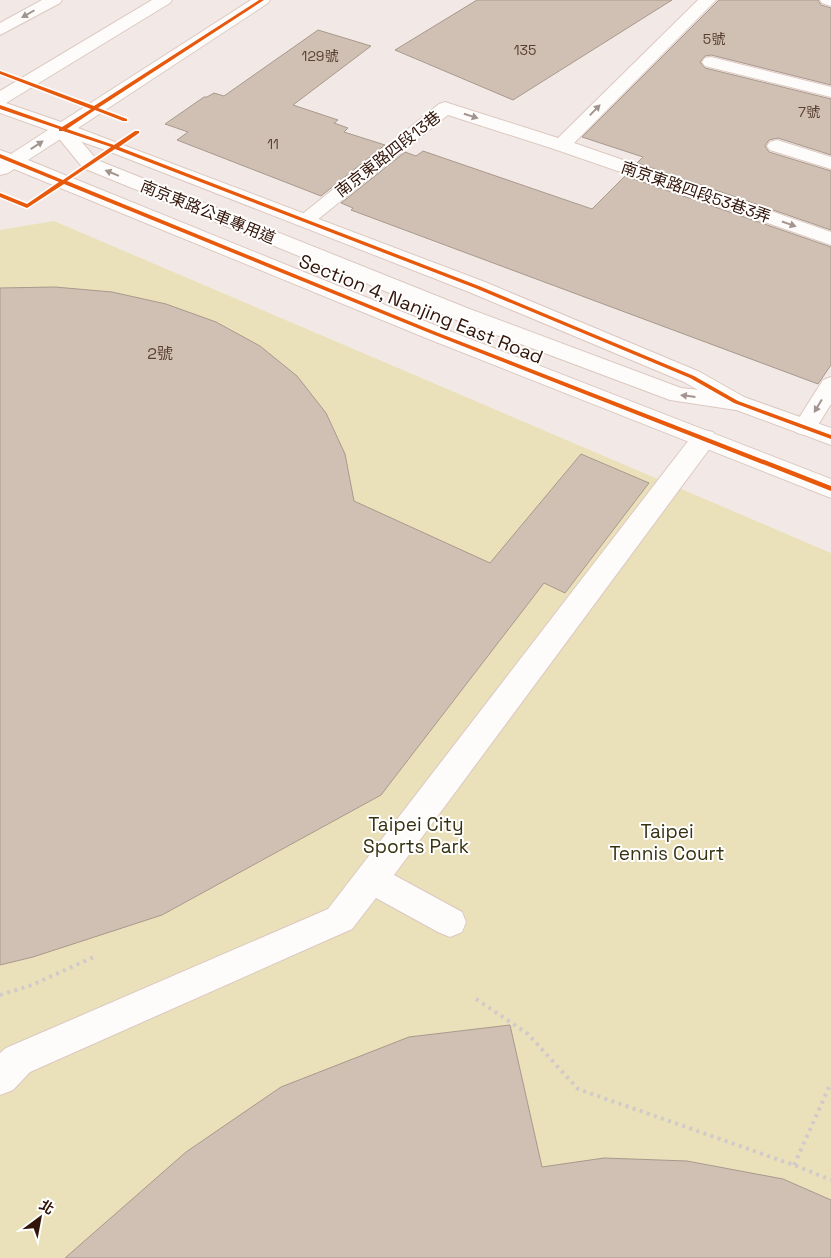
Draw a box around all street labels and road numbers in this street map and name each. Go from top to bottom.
street label: 南京東路四段13巷 [331,106,445,202]
street label: 南京東路四段53巷3弄 [618,157,774,227]
street label: 南京東路公車專用道 [137,175,279,249]
street label: Section 4, Nanjing East Road [295,248,547,370]

